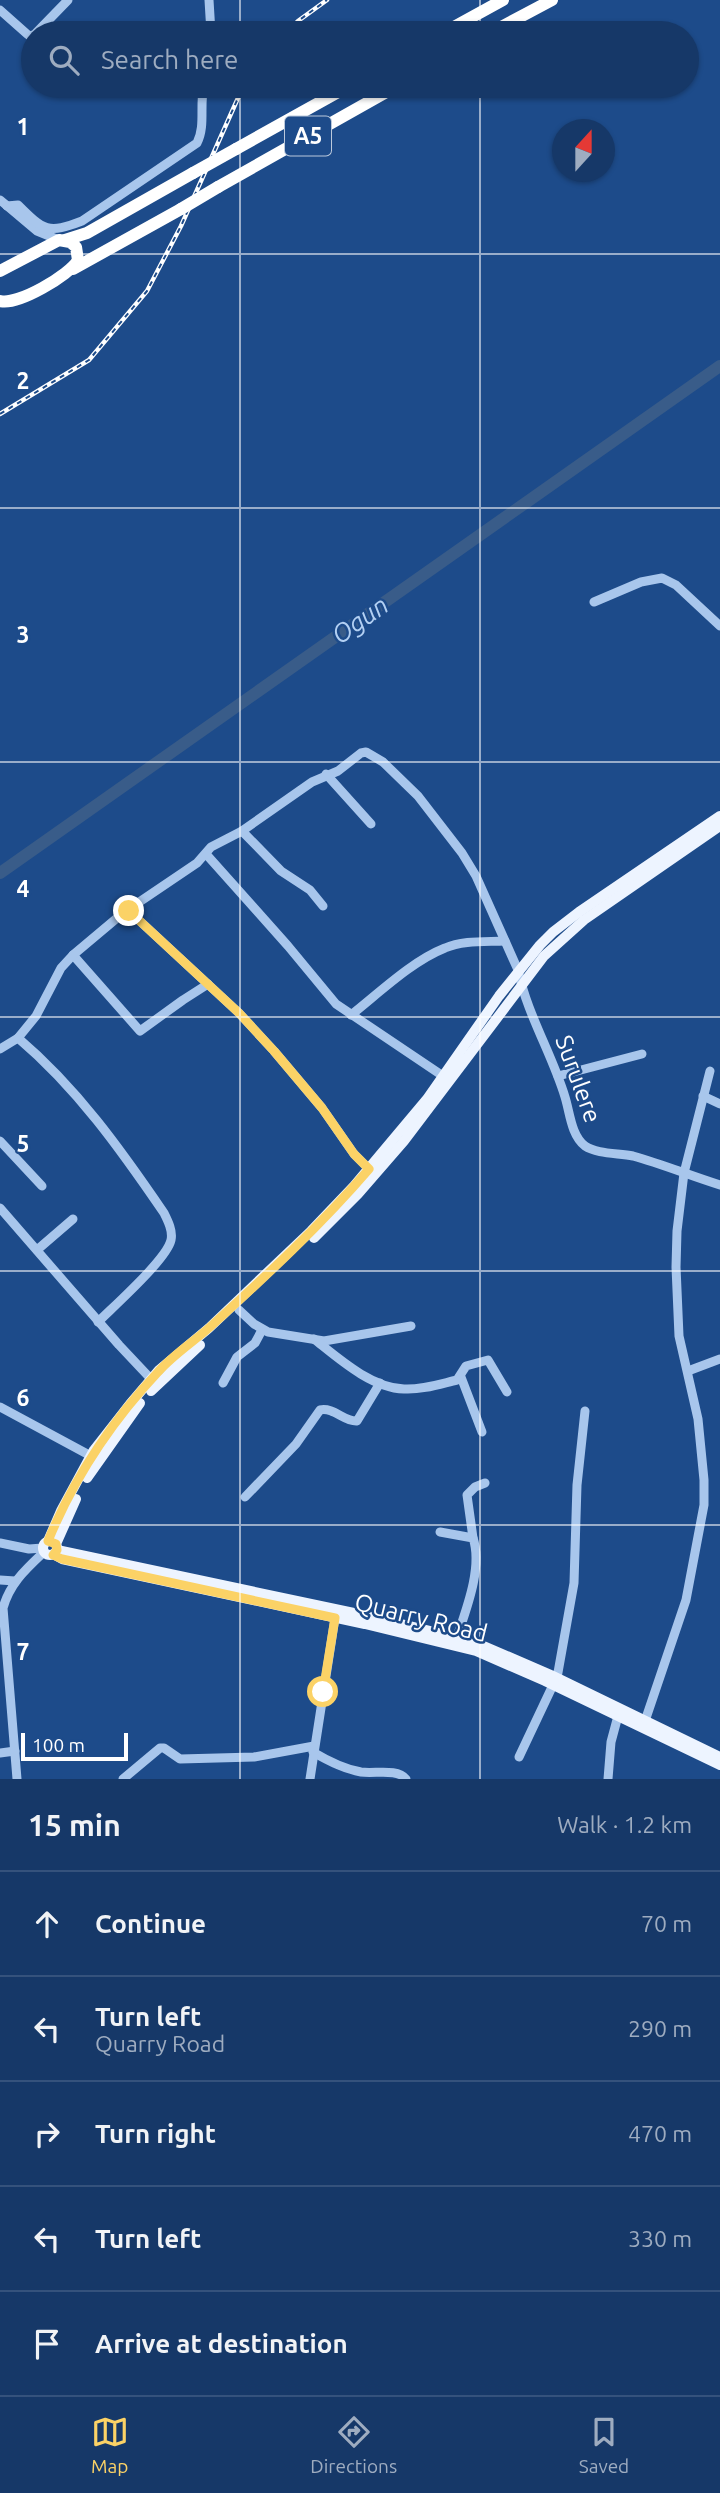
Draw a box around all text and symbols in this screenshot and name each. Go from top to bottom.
search box [21,21,699,98]
icon: search [45,41,83,79]
text: Search here [101,45,238,74]
text: 1 [17,114,29,139]
road number: A5 [285,116,331,155]
north arrow [552,119,615,182]
text: 2 [17,368,29,393]
water label: Ogun [326,590,394,649]
text: 3 [17,622,29,647]
text: 4 [17,876,30,901]
route end [113,895,144,926]
street label: Surulere [550,1031,607,1126]
text: 5 [17,1131,29,1156]
text: 6 [17,1385,30,1410]
street label: Quarry Road [352,1588,490,1647]
text: 7 [17,1639,29,1664]
route start [307,1676,338,1707]
scale bar [21,1730,128,1762]
text: 100 m [32,1734,85,1756]
text: 15 min [28,1808,121,1842]
text: Walk · 1.2 km [557,1812,692,1837]
icon: ahead [28,1905,66,1943]
text: Continue [95,1909,206,1938]
text: 70 m [641,1911,692,1936]
text: Turn left [95,2002,201,2031]
icon: left [28,2010,66,2048]
text: 290 m [628,2016,692,2041]
text: Quarry Road [95,2031,225,2056]
icon: right [28,2115,66,2153]
text: Turn right [95,2119,216,2148]
text: 470 m [628,2121,692,2146]
icon: left [28,2220,66,2258]
text: Turn left [95,2224,201,2253]
text: 330 m [628,2226,692,2251]
icon: arrive [28,2325,66,2363]
text: Arrive at destination [95,2329,348,2358]
tab: Map [91,2413,129,2477]
tab: Directions [310,2413,397,2477]
tab: Saved [579,2413,629,2477]

